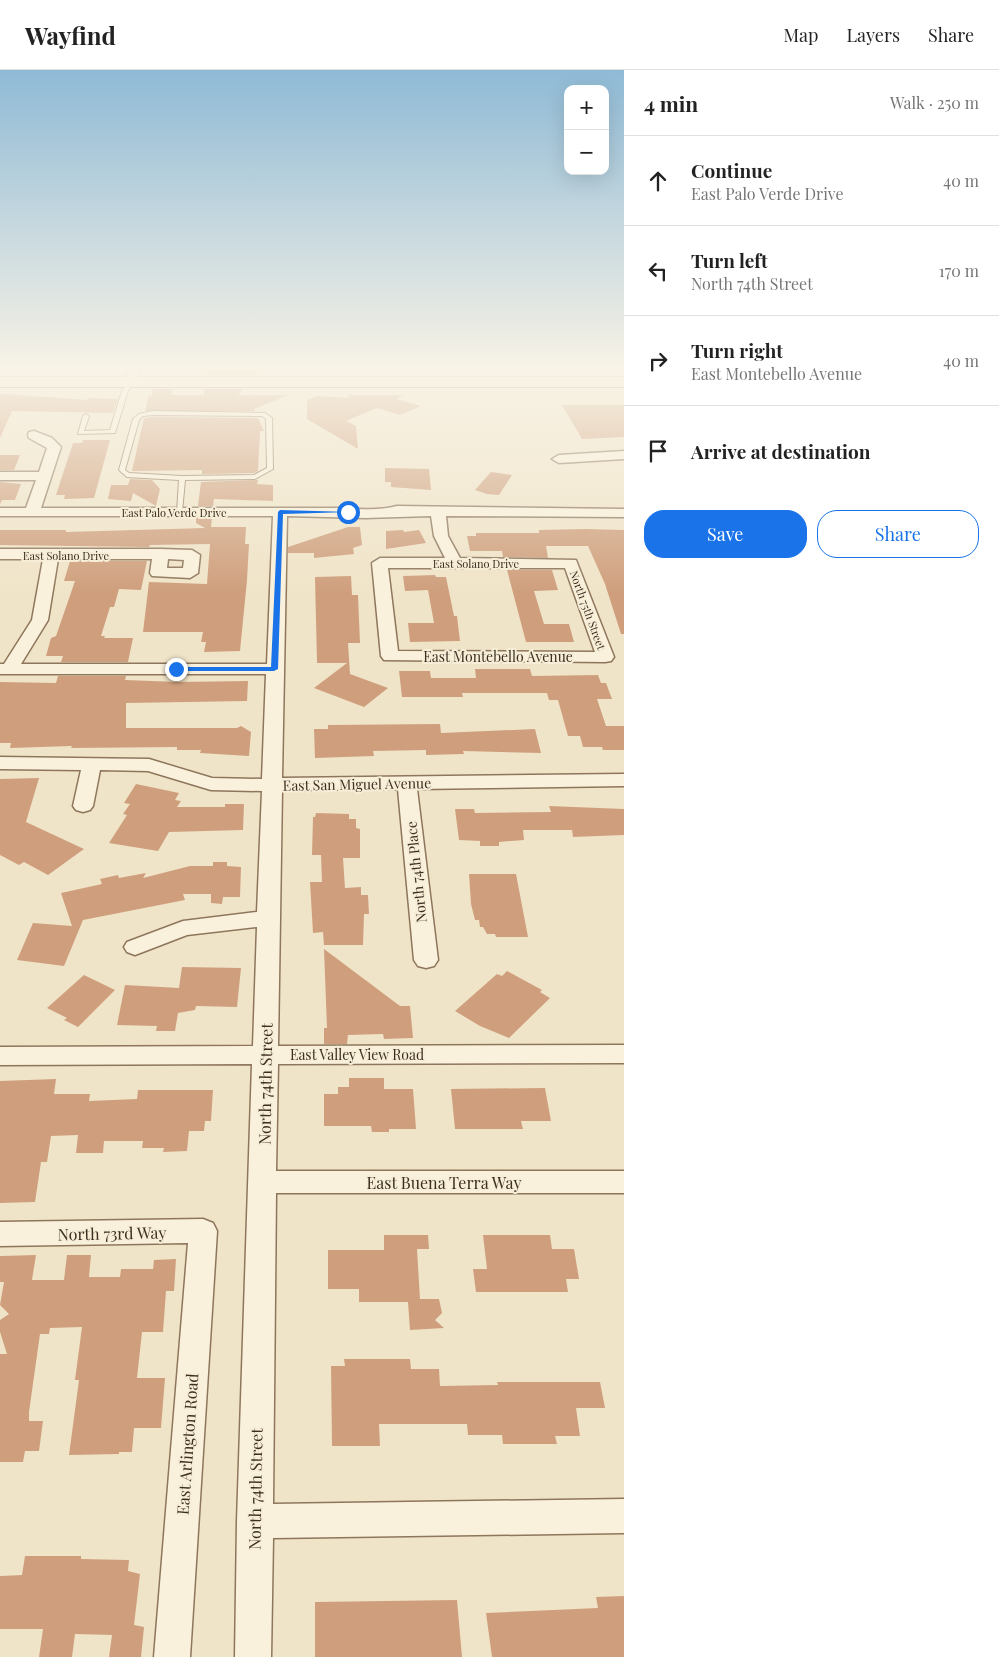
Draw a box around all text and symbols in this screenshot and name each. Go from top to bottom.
text: Wayfind [25,19,116,51]
text: Map [783,23,818,47]
text: Layers [846,23,900,47]
text: Share [928,23,974,47]
map controls [564,85,609,175]
button: + [564,85,609,130]
text: 4 min [644,89,698,117]
text: Walk · 250 m [890,92,979,113]
button: − [564,130,609,175]
text: Continue [691,157,772,183]
icon: ahead [644,167,672,195]
text: 40 m [943,170,979,191]
text: East Palo Verde Drive [691,183,844,204]
text: Turn left [691,247,768,273]
icon: left [644,257,672,285]
text: 170 m [939,260,979,281]
text: North 74th Street [691,273,813,294]
text: Turn right [691,337,783,363]
icon: right [644,347,672,375]
text: 40 m [943,350,979,371]
text: East Montebello Avenue [691,363,862,384]
icon: arrive [644,437,672,465]
text: Arrive at destination [691,438,871,464]
route start [337,501,360,524]
street label: East Palo Verde Drive [122,505,227,520]
button: Save [644,510,807,558]
button: Share [817,510,979,558]
street label: East Solano Drive [23,548,110,563]
street label: East Solano Drive [433,556,520,571]
street label: North 75th Street [567,568,609,652]
street label: East Montebello Avenue [423,647,573,666]
route end [165,658,188,681]
street label: East San Miguel Avenue [283,773,431,795]
street label: North 74th Place [401,820,431,924]
street label: North 74th Street [253,1023,277,1145]
street label: East Valley View Road [290,1045,424,1064]
street label: East Buena Terra Way [367,1172,521,1193]
street label: North 73rd Way [57,1222,167,1244]
street label: East Arlington Road [172,1372,202,1516]
street label: North 74th Street [243,1428,267,1550]

